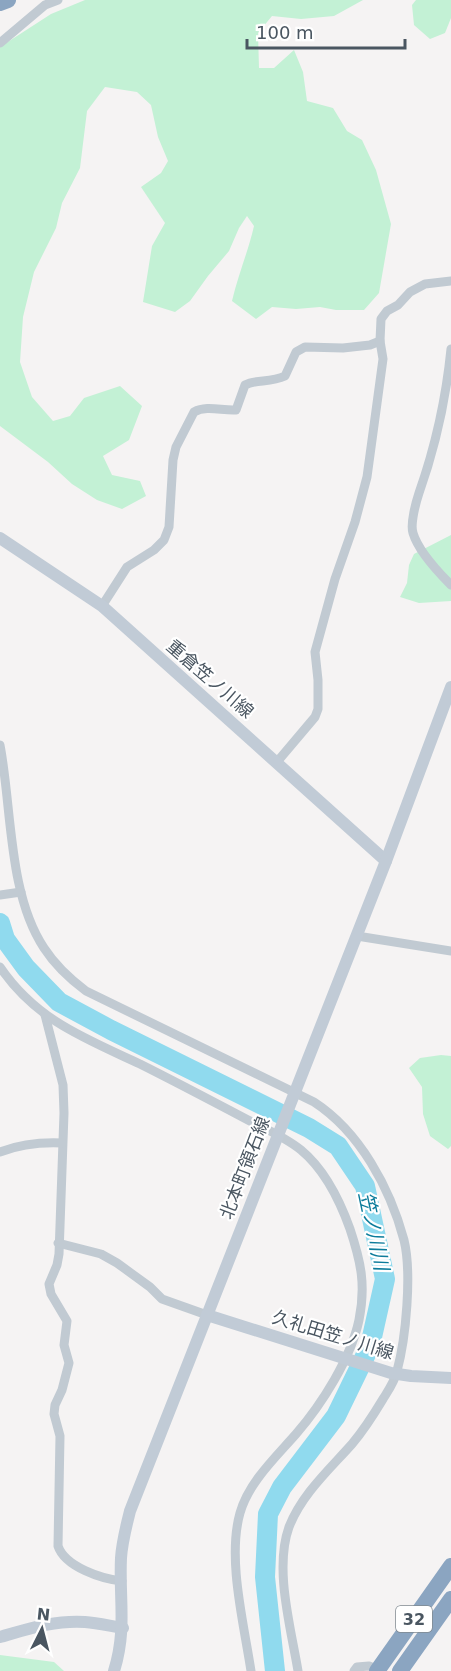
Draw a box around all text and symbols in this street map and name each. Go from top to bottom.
scale bar [247,12,404,50]
text: 100 m [256,22,314,43]
street label: 重倉笠ノ川線 [163,635,258,722]
street label: 北本町領石線 [215,1114,274,1222]
water label: 笠ノ川川 [354,1189,394,1275]
street label: 久礼田笠ノ川線 [270,1306,396,1363]
north arrow [12,1599,72,1659]
text: N [36,1604,51,1625]
road number: 32 [396,1606,432,1632]

